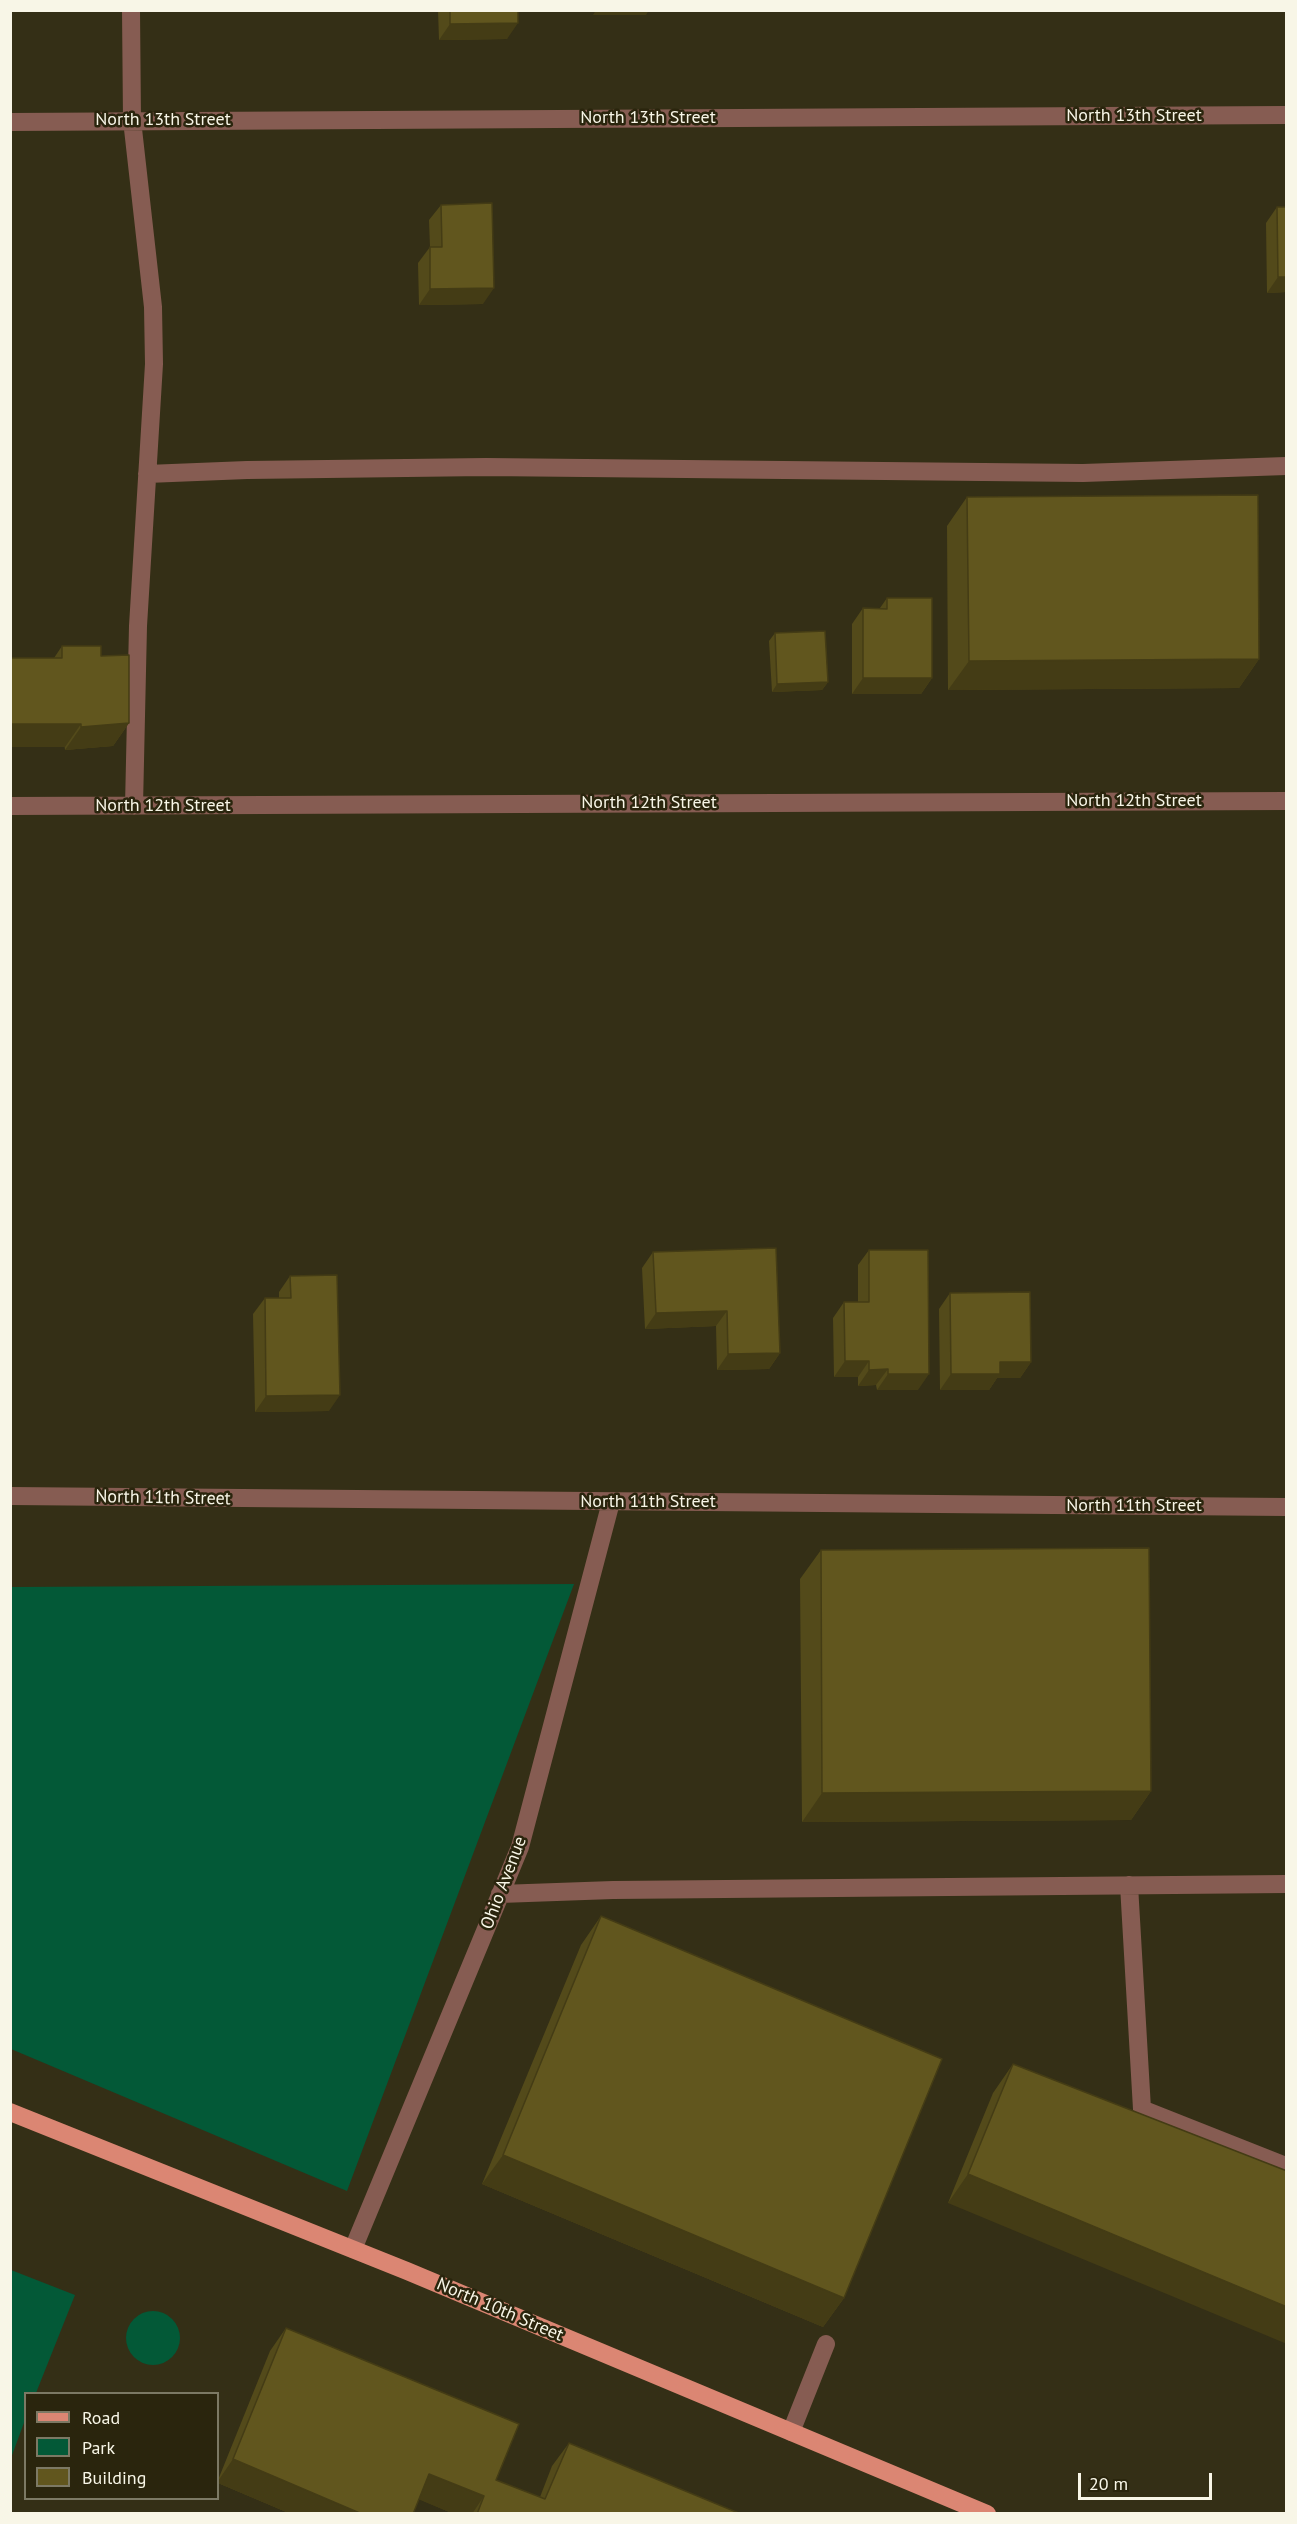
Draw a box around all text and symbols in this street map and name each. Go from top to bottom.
street label: North 13th Street [1066,105,1202,127]
street label: North 13th Street [580,107,716,129]
street label: North 13th Street [95,109,231,131]
street label: North 12th Street [1066,790,1202,812]
street label: North 12th Street [581,792,717,814]
street label: North 12th Street [95,795,231,817]
street label: North 11th Street [95,1486,231,1510]
street label: North 11th Street [580,1491,716,1513]
street label: North 11th Street [1066,1495,1202,1517]
street label: Ohio Avenue [476,1834,532,1932]
street label: North 10th Street [433,2274,567,2346]
legend [24,2392,219,2500]
text: Road [82,2406,120,2429]
text: Park [82,2436,115,2459]
scale bar [1081,2461,1214,2499]
text: Building [82,2466,146,2489]
text: 20 m [1089,2472,1128,2495]

